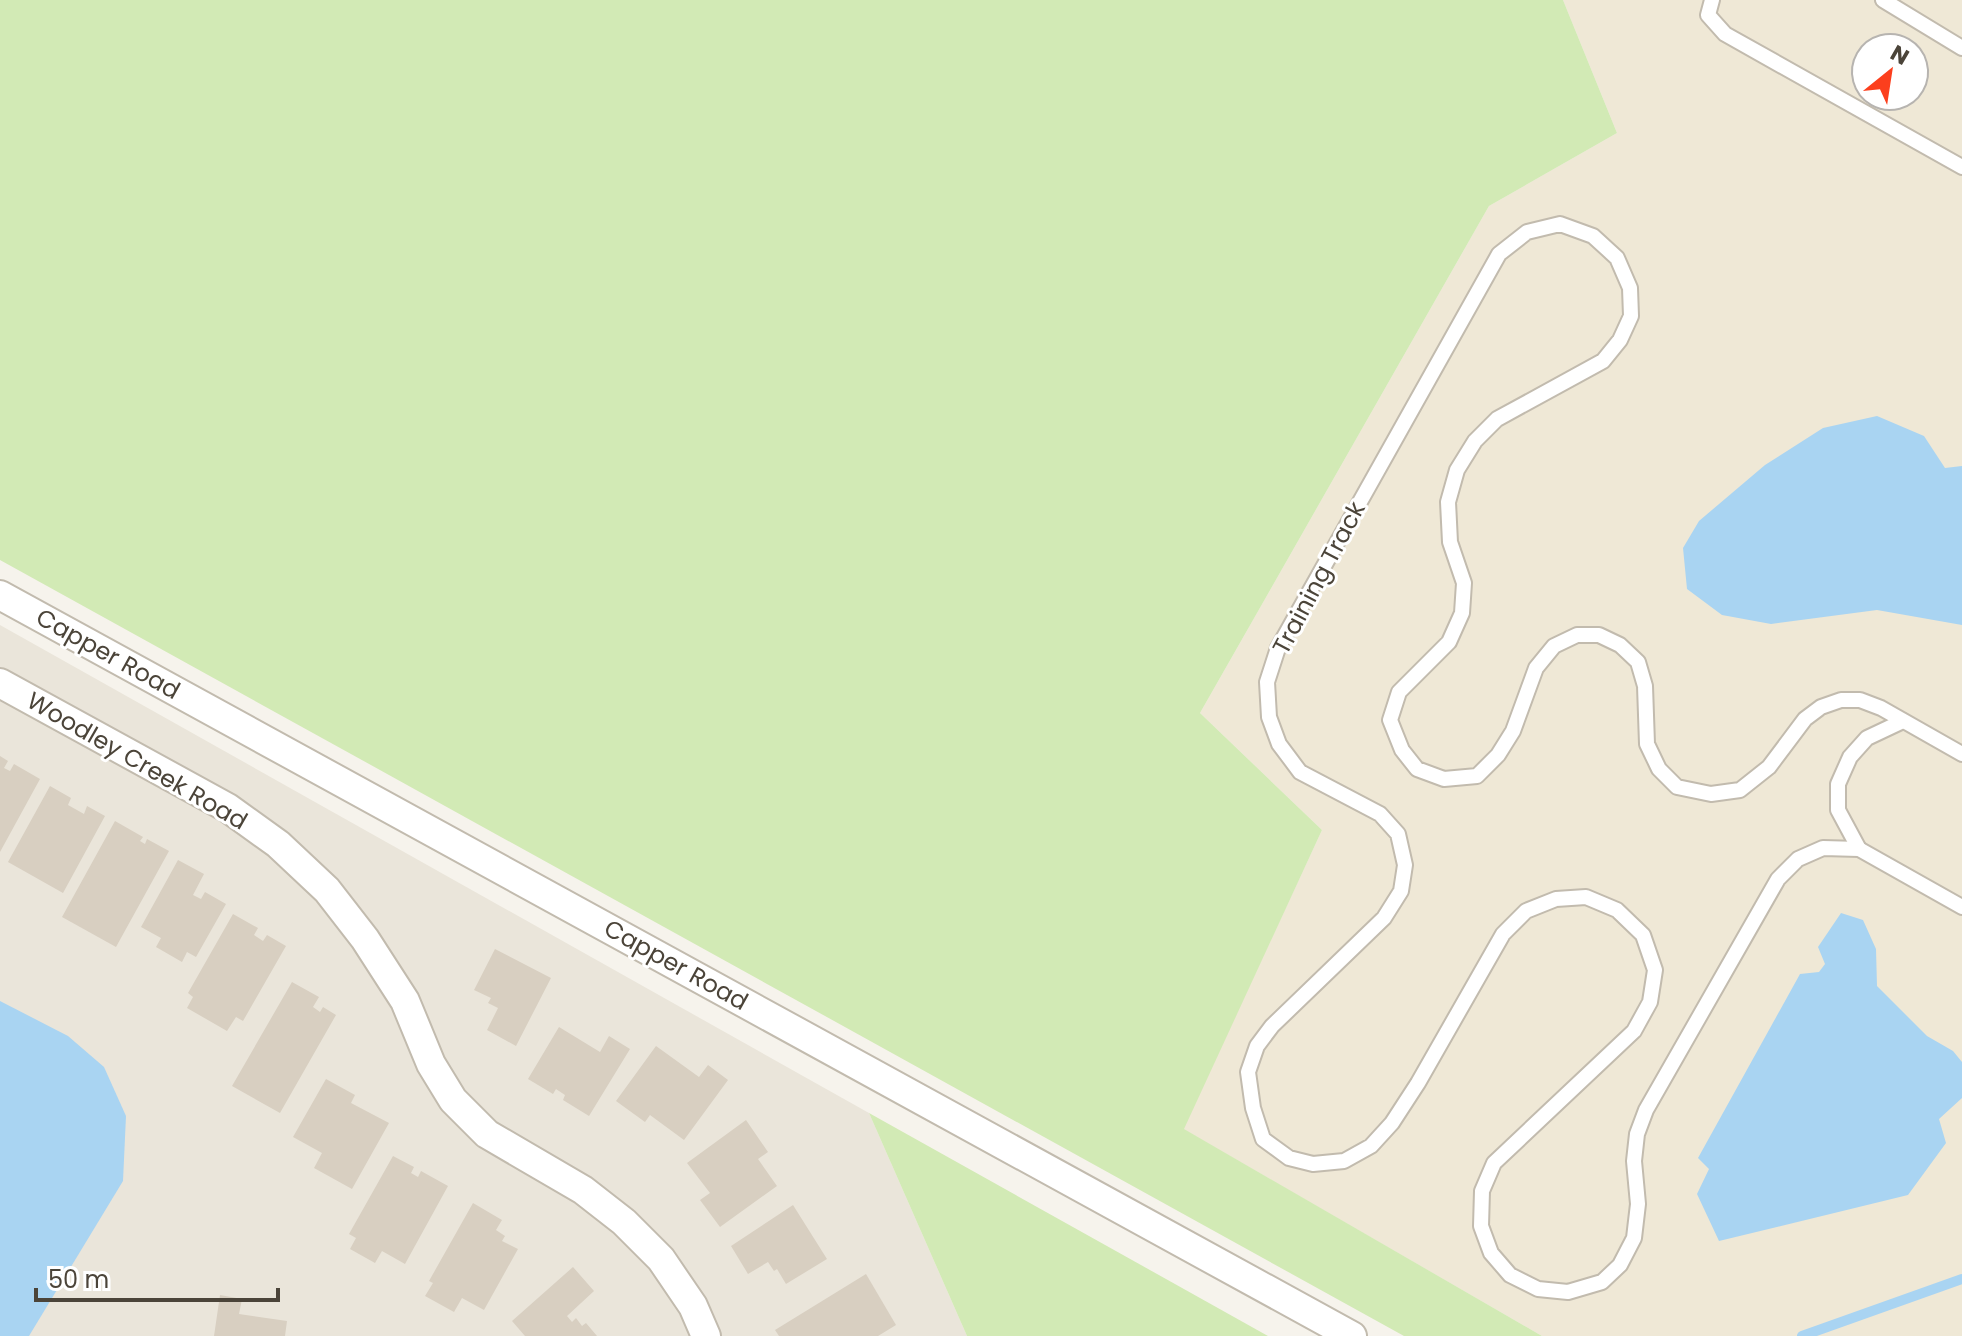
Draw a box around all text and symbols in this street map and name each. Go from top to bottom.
north arrow [1850,32,1930,112]
text: N [1885,38,1915,73]
street label: Training Track [1264,495,1373,660]
street label: Capper Road [30,600,186,707]
street label: Woodley Creek Road [21,684,254,837]
street label: Capper Road [598,911,754,1018]
scale bar [36,1252,278,1302]
text: 50 m [48,1263,109,1296]

